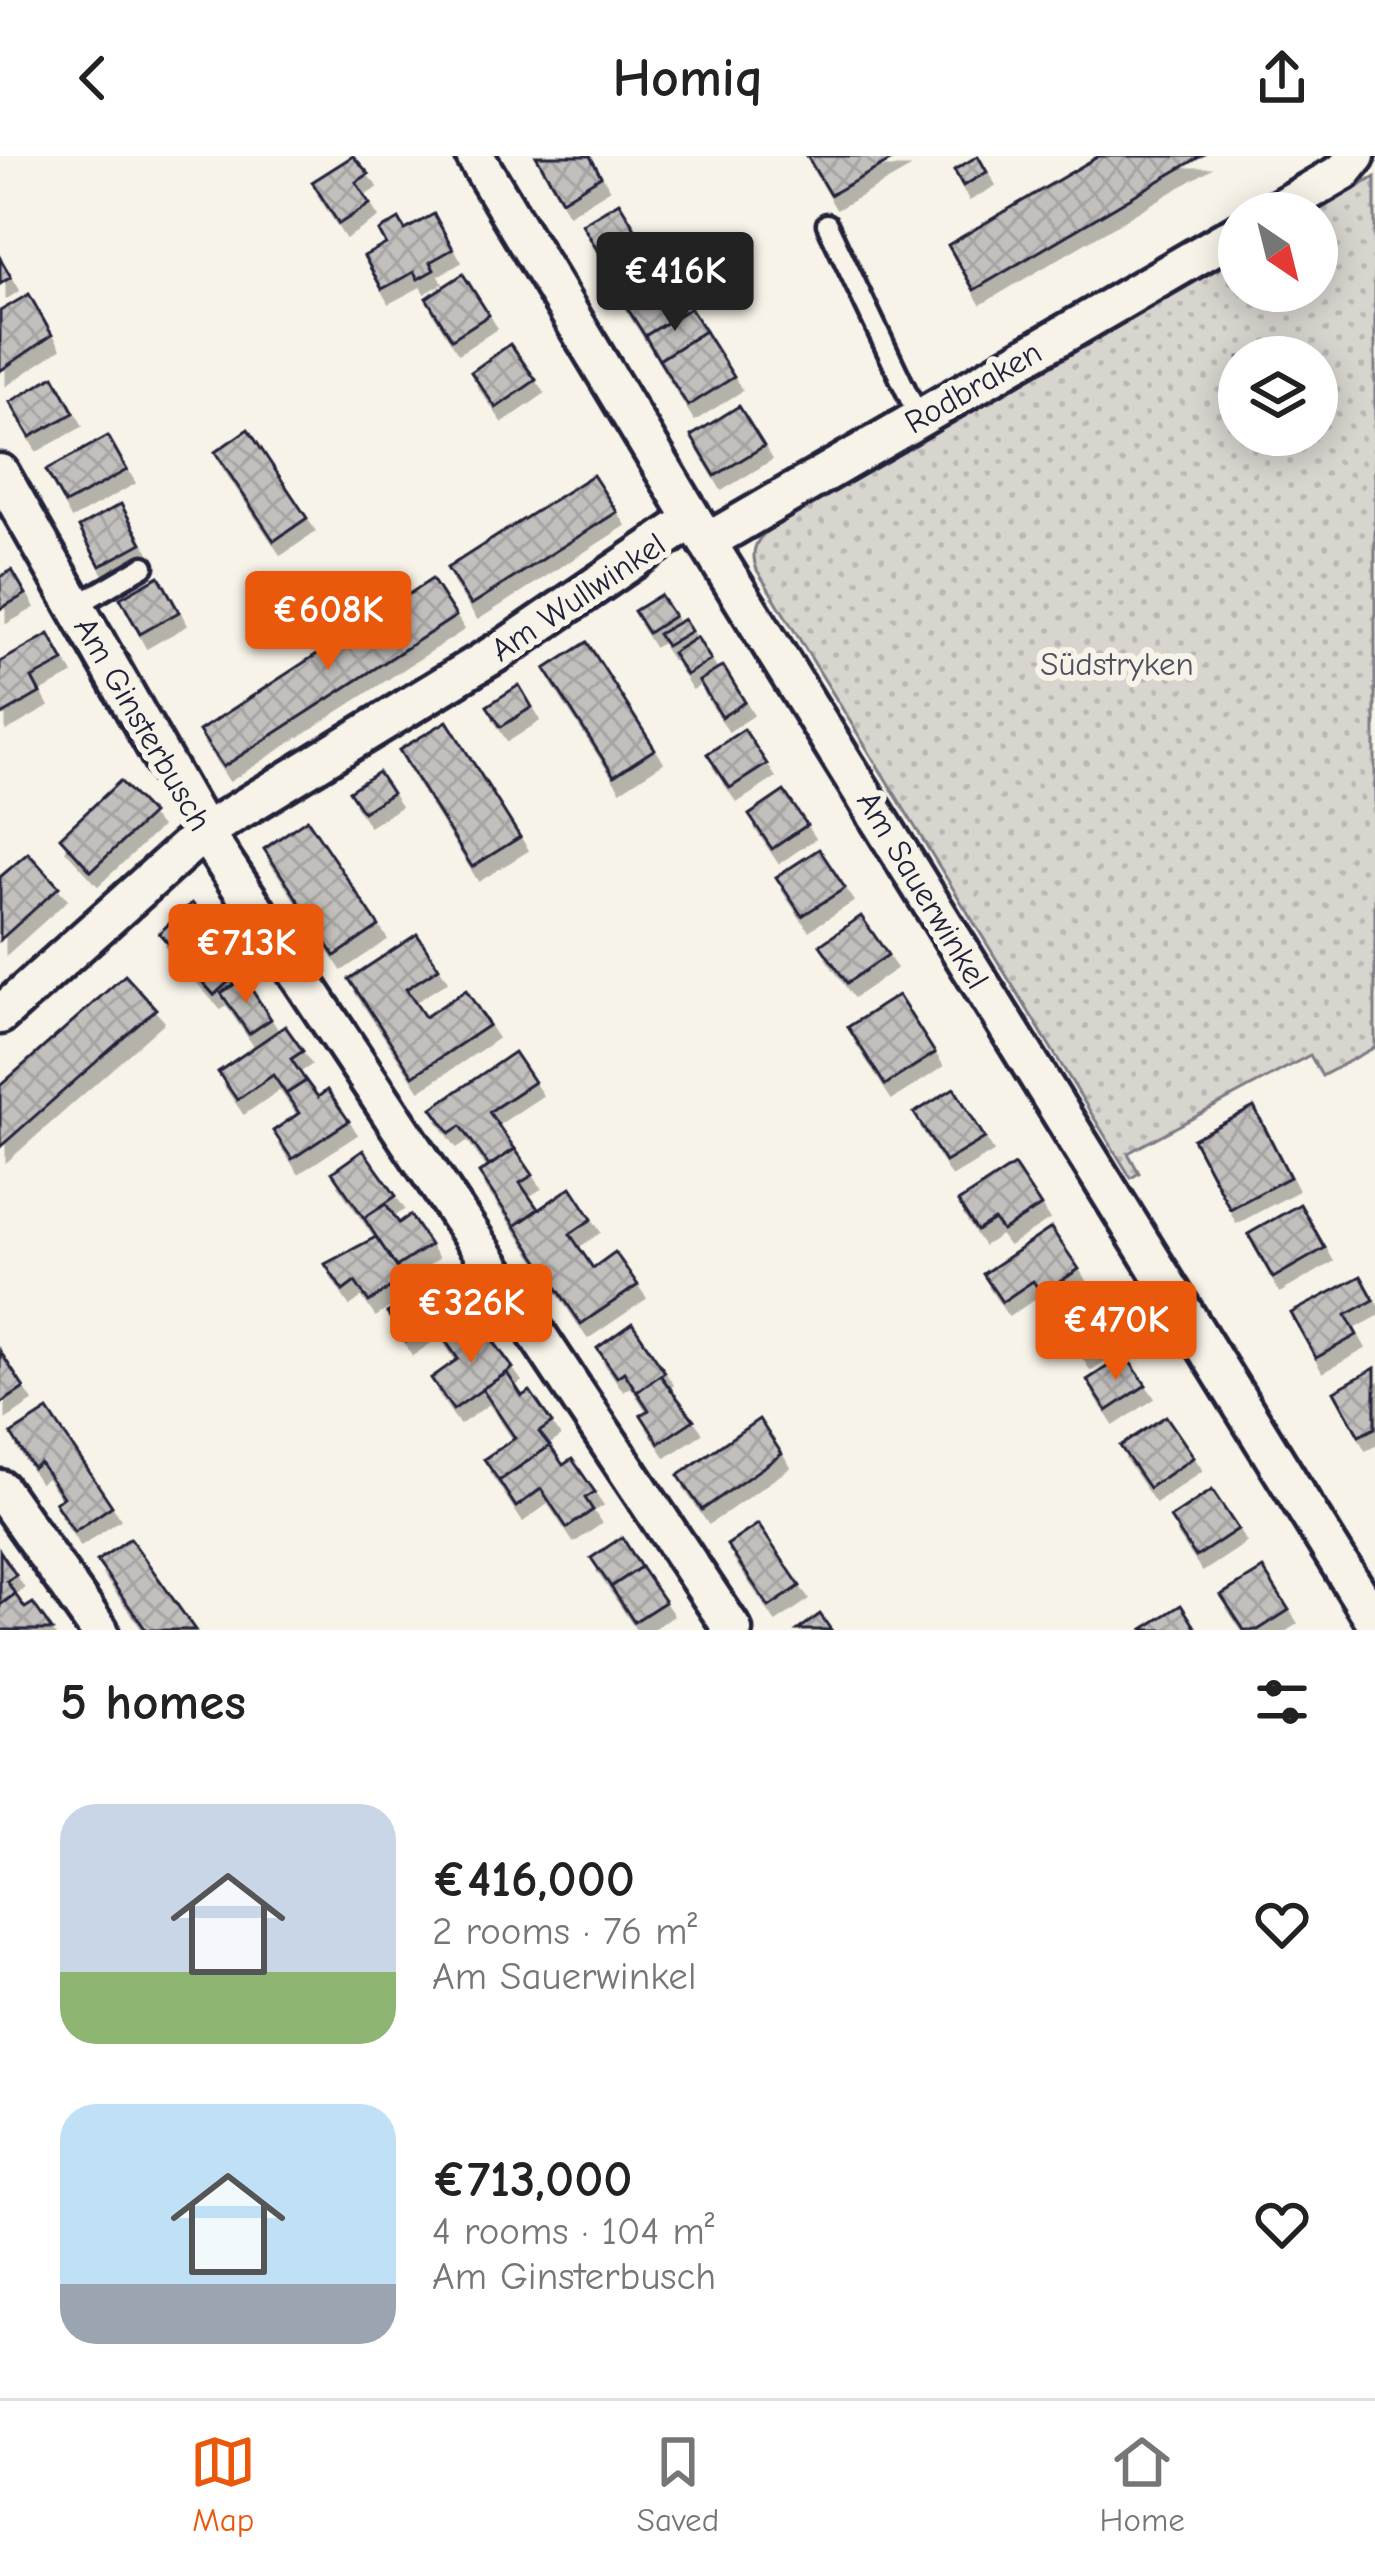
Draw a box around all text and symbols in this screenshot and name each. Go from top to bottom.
icon: back [60,45,126,111]
icon: share [1249,45,1315,111]
text: Homiq [612,47,763,110]
north arrow [1218,192,1338,312]
map controls [1218,192,1338,456]
pin: €416K [591,232,759,334]
text: €416K [624,248,726,293]
street label: Rodbraken [898,333,1048,441]
button: layers [1218,336,1338,456]
street label: Am Wullwinkel [484,525,672,669]
pin: €608K [244,571,412,673]
text: €608K [272,587,384,632]
street label: Am Ginsterbusch [66,610,220,838]
park label: Südstryken [1040,645,1194,683]
street label: Am Sauerwinkel [849,784,997,996]
pin: €713K [162,904,330,1006]
text: €713K [196,920,296,965]
pin: €326K [387,1264,555,1366]
text: €326K [417,1280,525,1325]
pin: €470K [1032,1281,1200,1383]
text: €470K [1063,1297,1169,1342]
icon: filters [1249,1669,1315,1735]
text: 5 homes [60,1673,246,1732]
text: €416,000 [432,1850,635,1909]
icon: home [156,1852,300,1996]
icon: heart [1249,1891,1315,1957]
text: 2 rooms · 76 m² [432,1909,697,1954]
text: Am Sauerwinkel [432,1954,696,1999]
text: €713,000 [432,2150,633,2209]
icon: home [156,2152,300,2296]
icon: heart [1249,2191,1315,2257]
text: 4 rooms · 104 m² [432,2209,714,2254]
text: Am Ginsterbusch [432,2254,716,2299]
tab: Map [190,2429,256,2539]
tab: Saved [637,2429,719,2539]
tab: Home [1100,2429,1185,2539]

